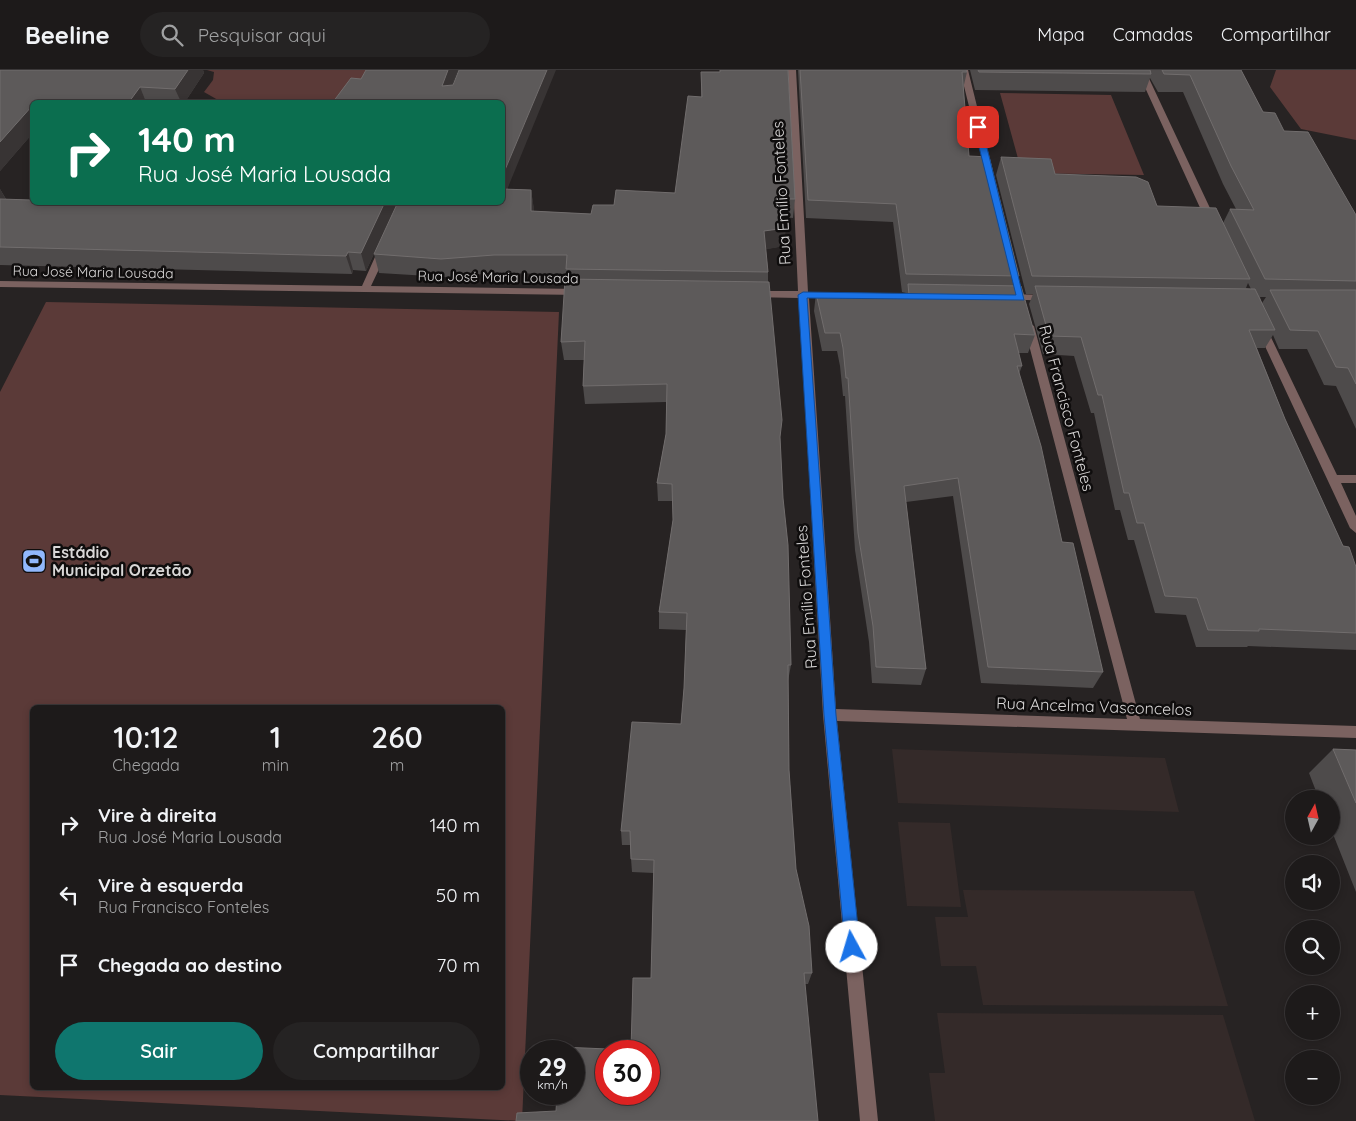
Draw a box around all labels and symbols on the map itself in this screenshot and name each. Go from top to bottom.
pin [957,106,999,148]
street label: Rua Emílio Fonteles [767,120,795,266]
street label: Rua José Maria Lousada [12,262,174,282]
street label: Rua José Maria Lousada [417,267,579,287]
street label: Rua Francisco Fonteles [1035,323,1099,493]
street label: Rua Emílio Fonteles [791,524,821,670]
place label: Estádio Municipal Orzetão [52,542,192,580]
sports icon: Estádio Municipal Orzetão [21,548,47,574]
street label: Rua Ancelma Vasconcelos [996,693,1192,719]
north arrow [1285,790,1340,845]
position arrow [825,920,877,972]
speed limit sign: 30 [595,1040,660,1105]

